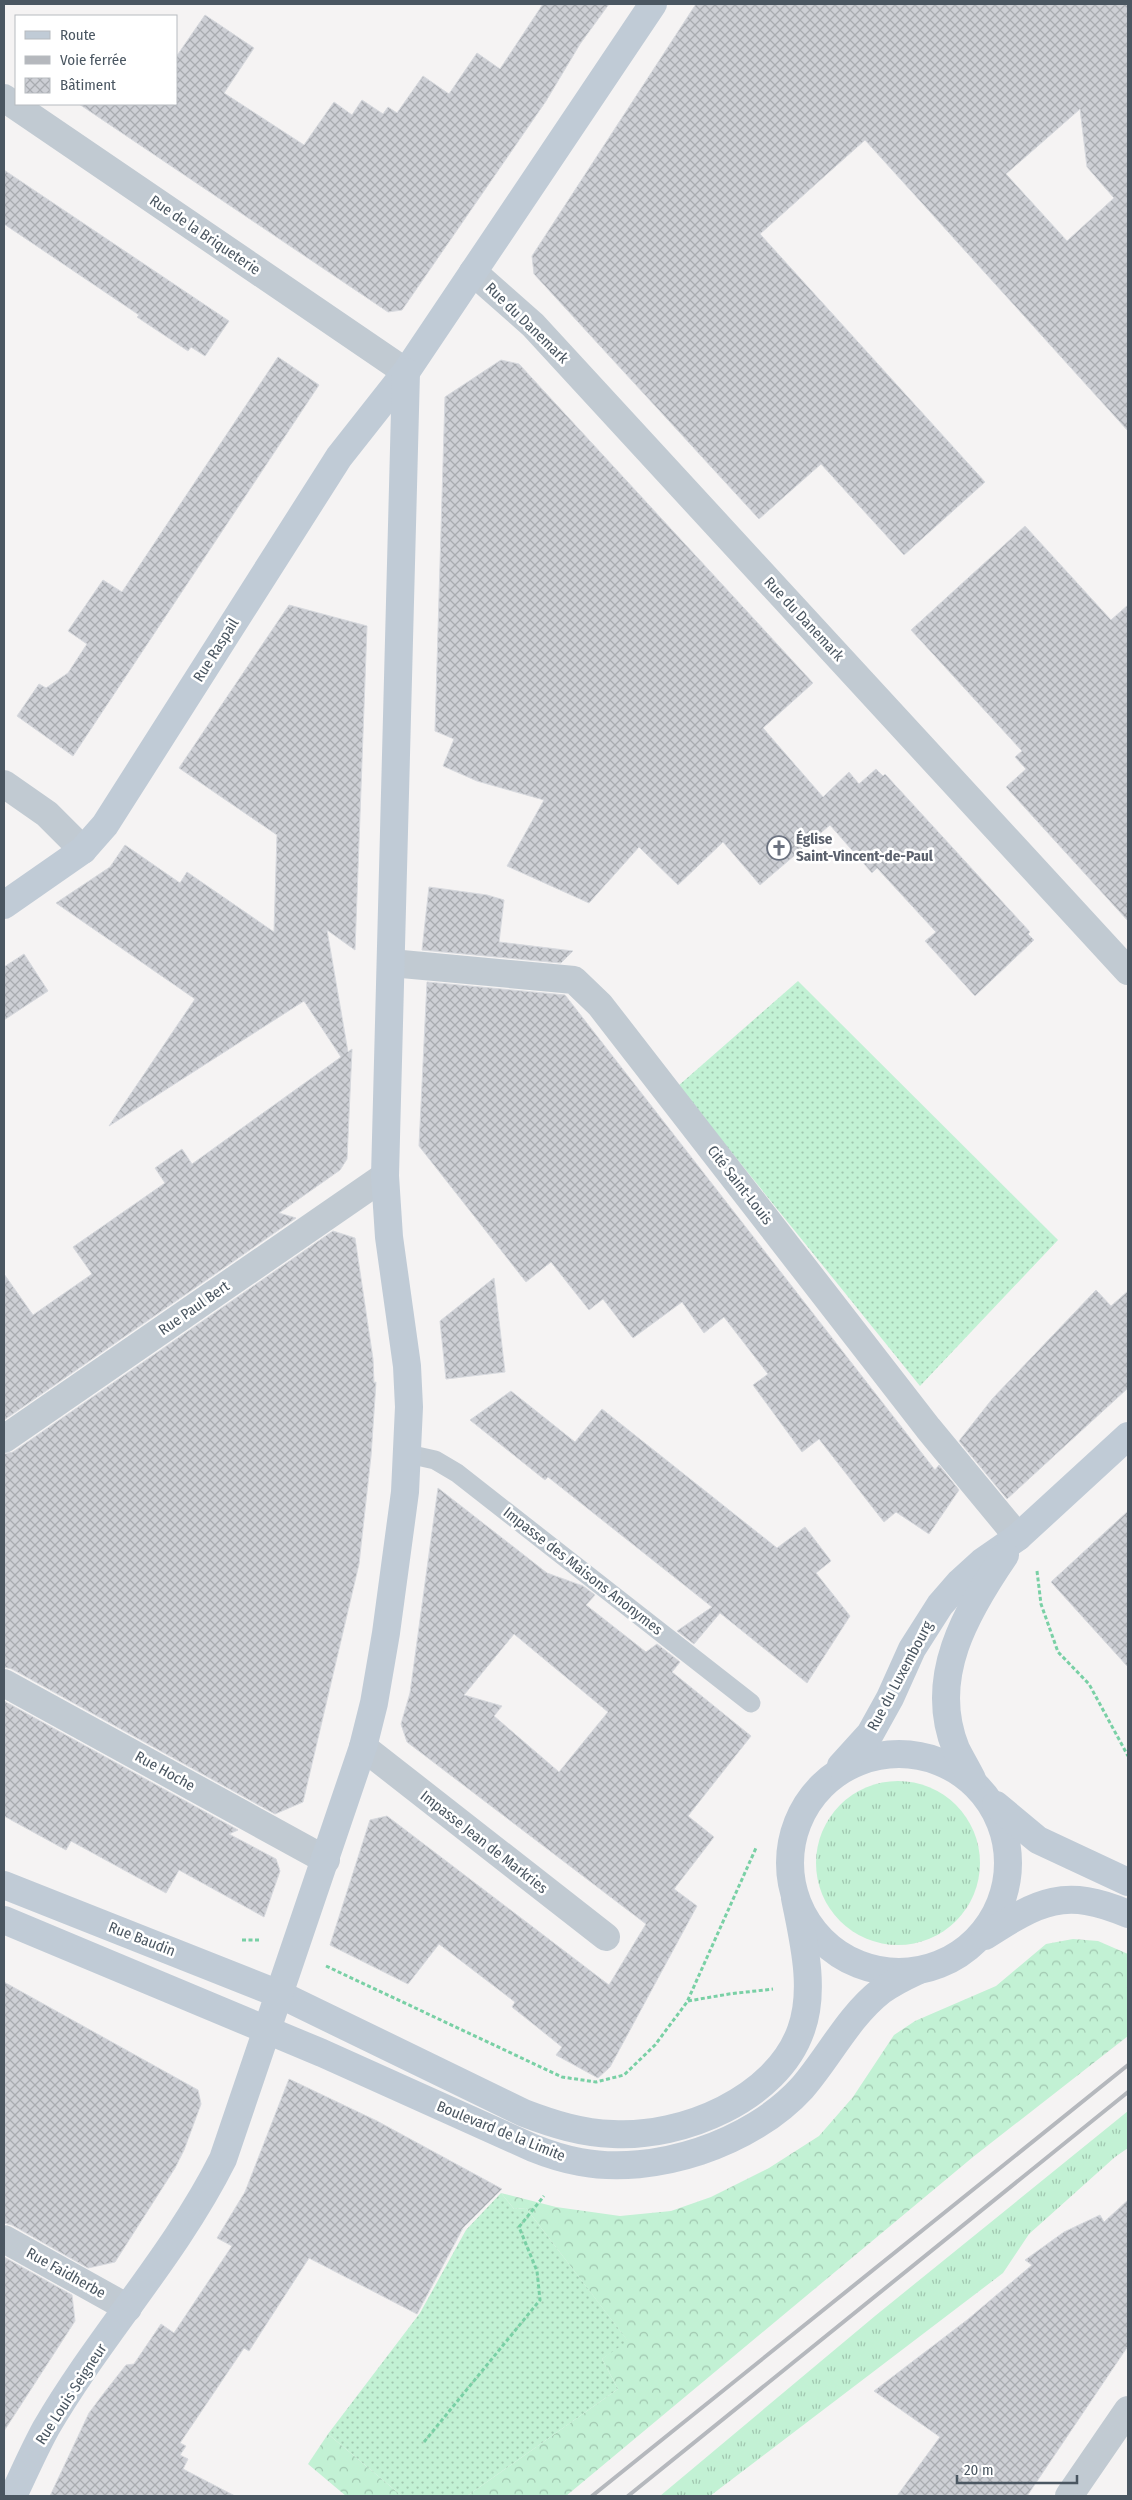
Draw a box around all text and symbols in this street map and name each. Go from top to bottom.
legend [15,15,178,105]
text: Route [60,26,96,44]
text: Voie ferrée [60,51,127,69]
text: Bâtiment [60,76,116,94]
street label: Rue de la Briqueterie [146,191,264,279]
street label: Rue du Danemark [482,279,572,367]
street label: Rue du Danemark [760,573,848,665]
street label: Rue Raspail [189,615,243,685]
place label: Église Saint-Vincent-de-Paul [796,830,934,865]
church icon: Église Saint-Vincent-de-Paul [766,835,792,861]
street label: Cité Saint-Louis [703,1142,777,1228]
street label: Rue Paul Bert [155,1277,233,1339]
street label: Impasse des Maisons Anonymes [500,1503,666,1639]
street label: Rue du Luxembourg [863,1618,937,1734]
street label: Rue Hoche [132,1747,198,1795]
street label: Impasse Jean de Markries [417,1787,551,1897]
street label: Rue Baudin [106,1918,178,1960]
street label: Boulevard de la Limite [434,2097,568,2165]
street label: Rue Faidherbe [23,2244,109,2302]
street label: Rue Louis Seigneur [32,2339,111,2448]
scale bar [957,2452,1077,2484]
text: 20 m [964,2461,994,2479]

